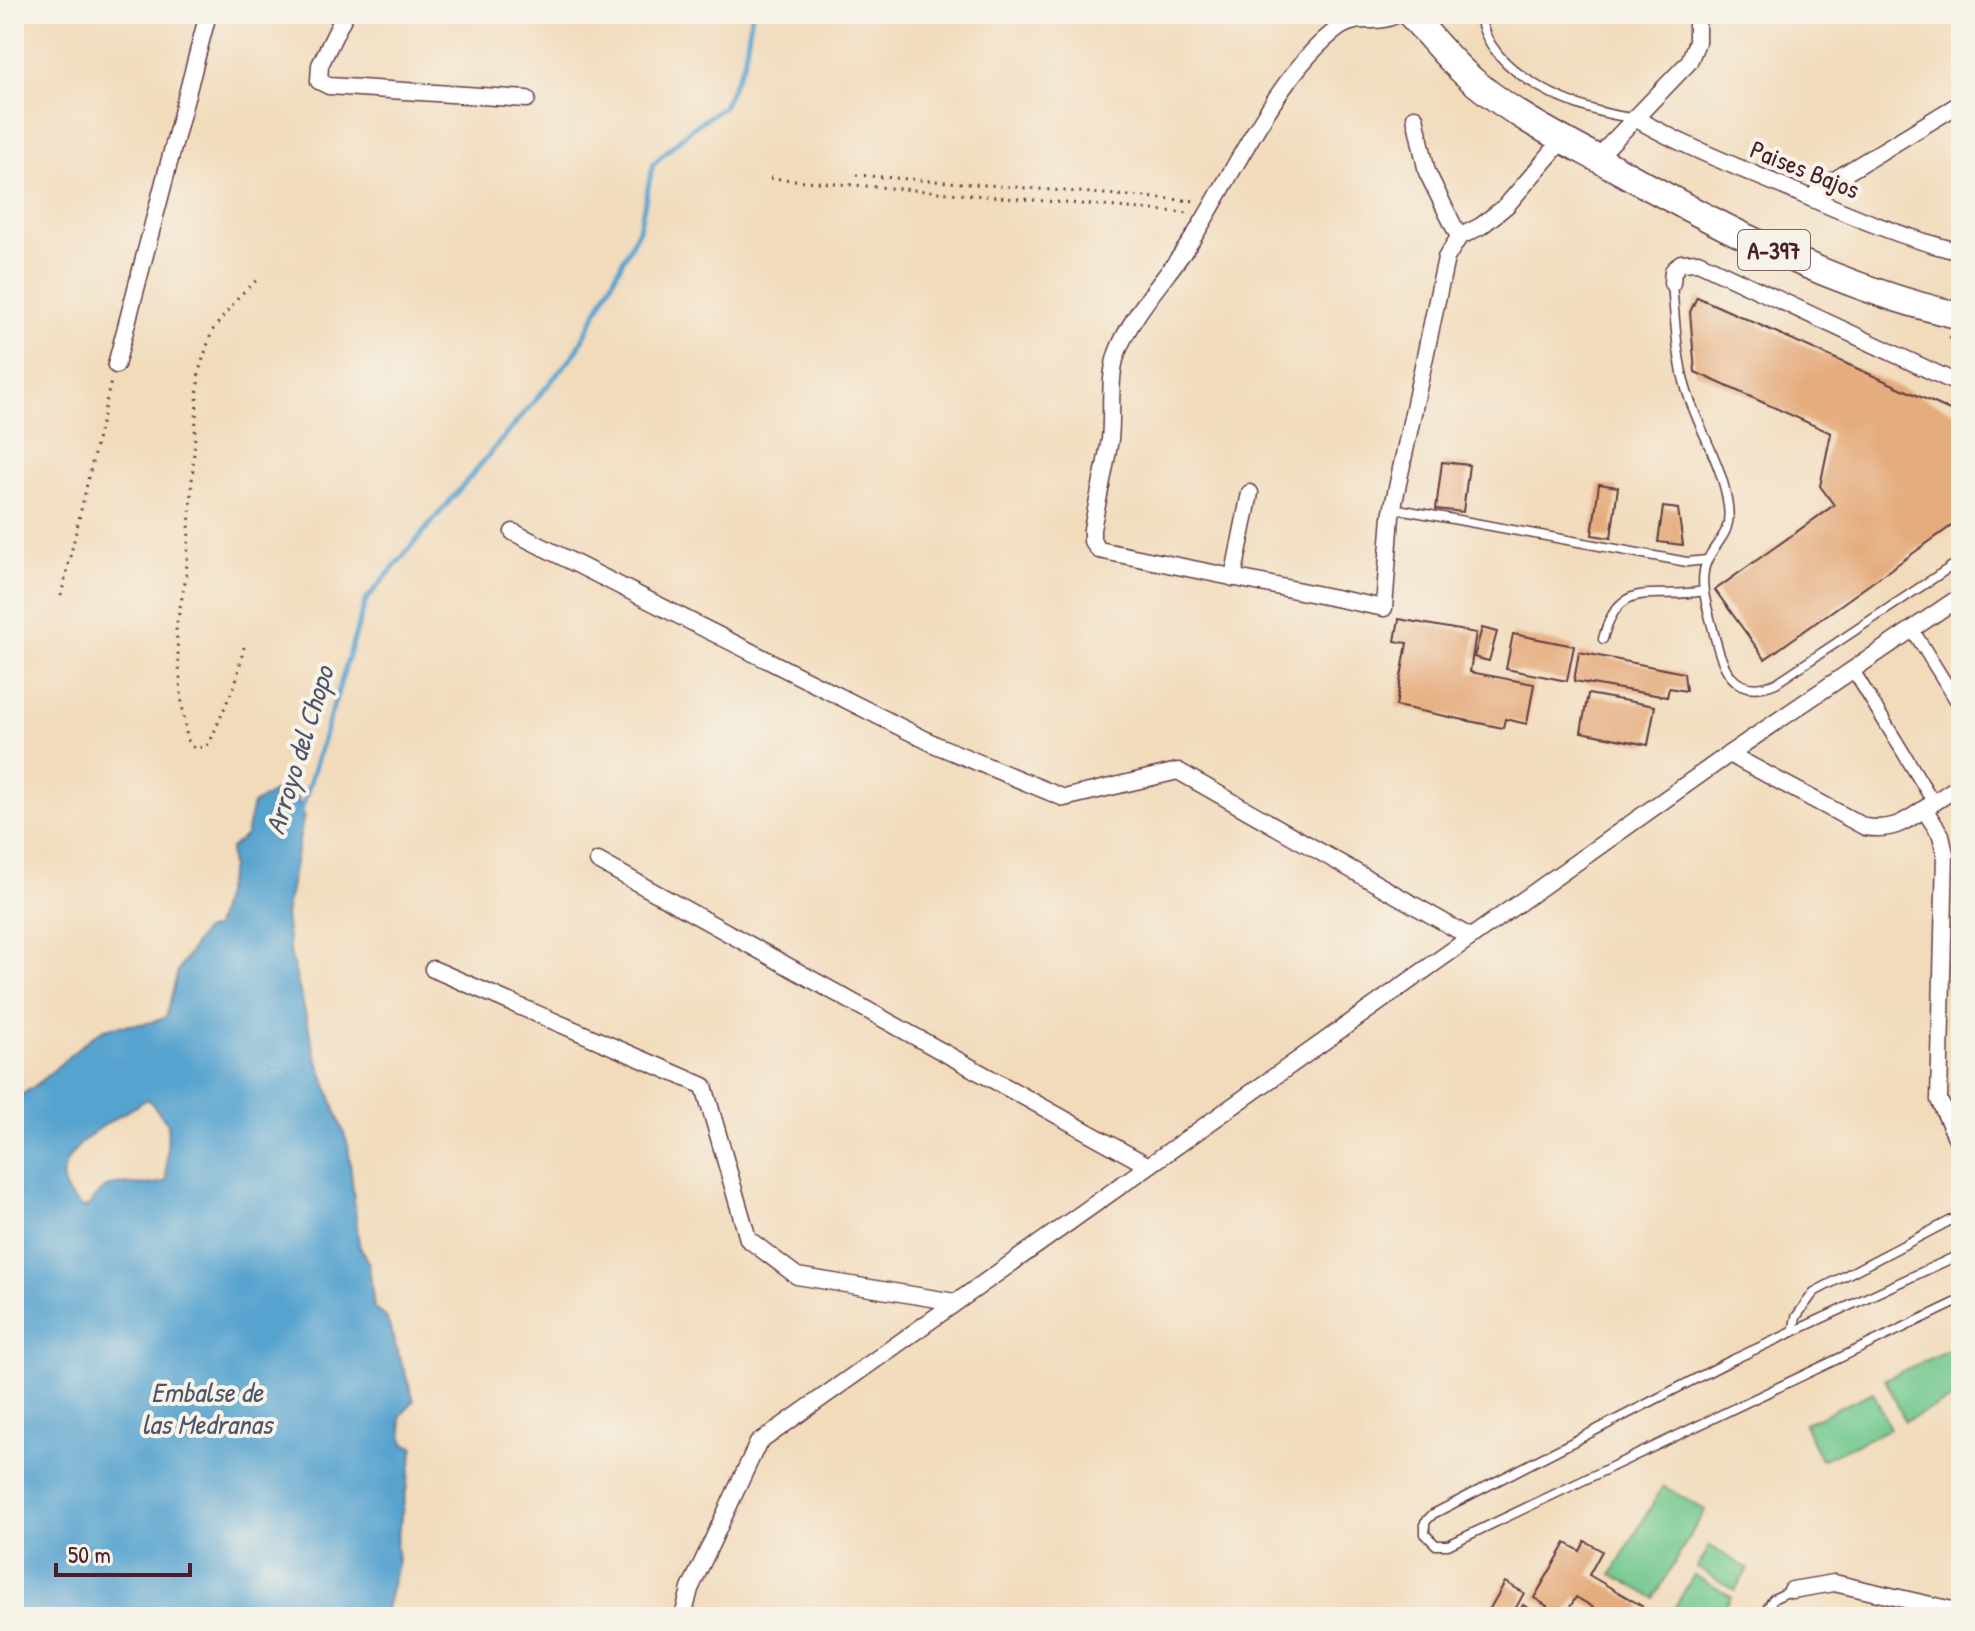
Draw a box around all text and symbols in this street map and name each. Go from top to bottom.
street label: Paises Bajos [1745,131,1865,207]
road number: A-397 [1738,230,1810,270]
water label: Arroyo del Chopo [255,660,343,839]
water label: Embalse de las Medranas [142,1373,274,1443]
scale bar [56,1527,190,1577]
text: 50 m [68,1538,111,1570]

